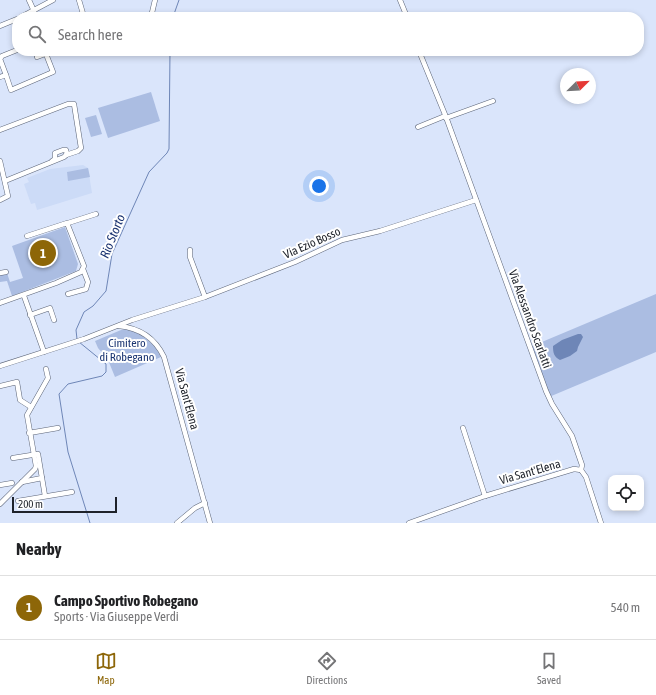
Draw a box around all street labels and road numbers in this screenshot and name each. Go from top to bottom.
street label: Via Ezio Bosso [281,224,343,262]
street label: Via Alessandro Scarlatti [506,268,554,370]
street label: Via Sant'Elena [172,367,202,431]
street label: Via Sant'Elena [498,457,562,487]

